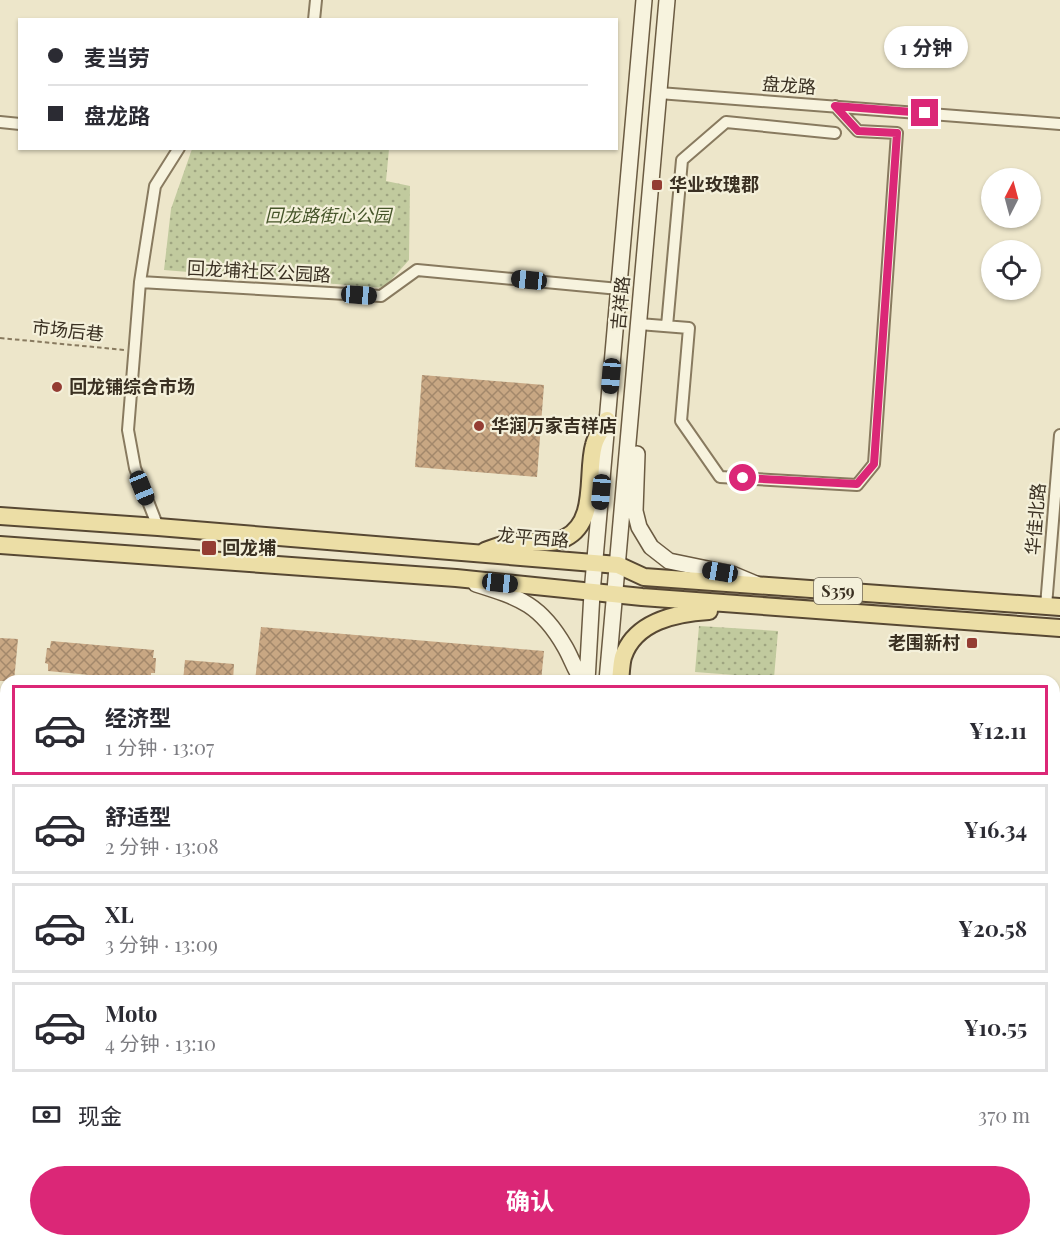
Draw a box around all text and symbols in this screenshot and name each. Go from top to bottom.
callout: 1 分钟 [883,26,967,68]
text: 1 分钟 [900,33,952,60]
text: 麦当劳 [84,42,150,72]
street label: 盘龙路 [761,71,817,99]
route end [911,99,938,126]
text: 盘龙路 [84,100,150,130]
north arrow [981,168,1041,228]
map controls [981,168,1041,300]
place label: 华业玫瑰郡 [669,172,759,196]
marker: 华业玫瑰郡 [650,178,664,192]
park label: 回龙路街心公园 [265,203,394,227]
button: locate [981,240,1041,300]
street label: 回龙埔社区公园路 [187,255,332,287]
car [510,269,548,291]
street label: 吉祥路 [606,275,634,331]
car [340,285,378,305]
street label: 市场后巷 [31,314,105,346]
car [600,357,622,395]
place label: 回龙铺综合市场 [69,374,195,398]
marker: 回龙铺综合市场 [50,380,64,394]
place label: 华润万家吉祥店 [491,413,617,437]
marker: 华润万家吉祥店 [472,419,486,433]
route start [729,464,756,491]
car [127,468,157,508]
car [590,473,612,511]
street label: 华佳北路 [1020,482,1050,556]
street label: 龙平西路 [496,522,570,552]
place label: 回龙埔 [222,535,276,559]
marker: 回龙埔 [200,539,218,557]
car [701,560,739,584]
car [481,572,519,594]
road number: S359 [814,578,862,604]
place label: 老围新村 [888,630,960,654]
marker: 老围新村 [965,636,979,650]
text: 经济型 [105,702,171,732]
icon: car [33,703,87,757]
text: ¥12.11 [969,715,1027,745]
text: 1 分钟 · 13:07 [105,733,214,760]
text: 舒适型 [105,801,171,831]
icon: car [33,802,87,856]
text: ¥16.34 [964,814,1027,844]
text: 2 分钟 · 13:08 [105,832,219,859]
text: XL [105,899,134,929]
icon: car [33,901,87,955]
text: ¥20.58 [958,913,1027,943]
text: 3 分钟 · 13:09 [105,930,218,957]
text: Moto [105,998,158,1028]
icon: car [33,1000,87,1054]
text: ¥10.55 [964,1012,1027,1042]
text: 4 分钟 · 13:10 [105,1029,216,1056]
icon: cash [30,1098,63,1131]
text: 现金 [78,1100,122,1130]
text: 370 m [978,1101,1030,1128]
button: 确认 [30,1166,1030,1235]

